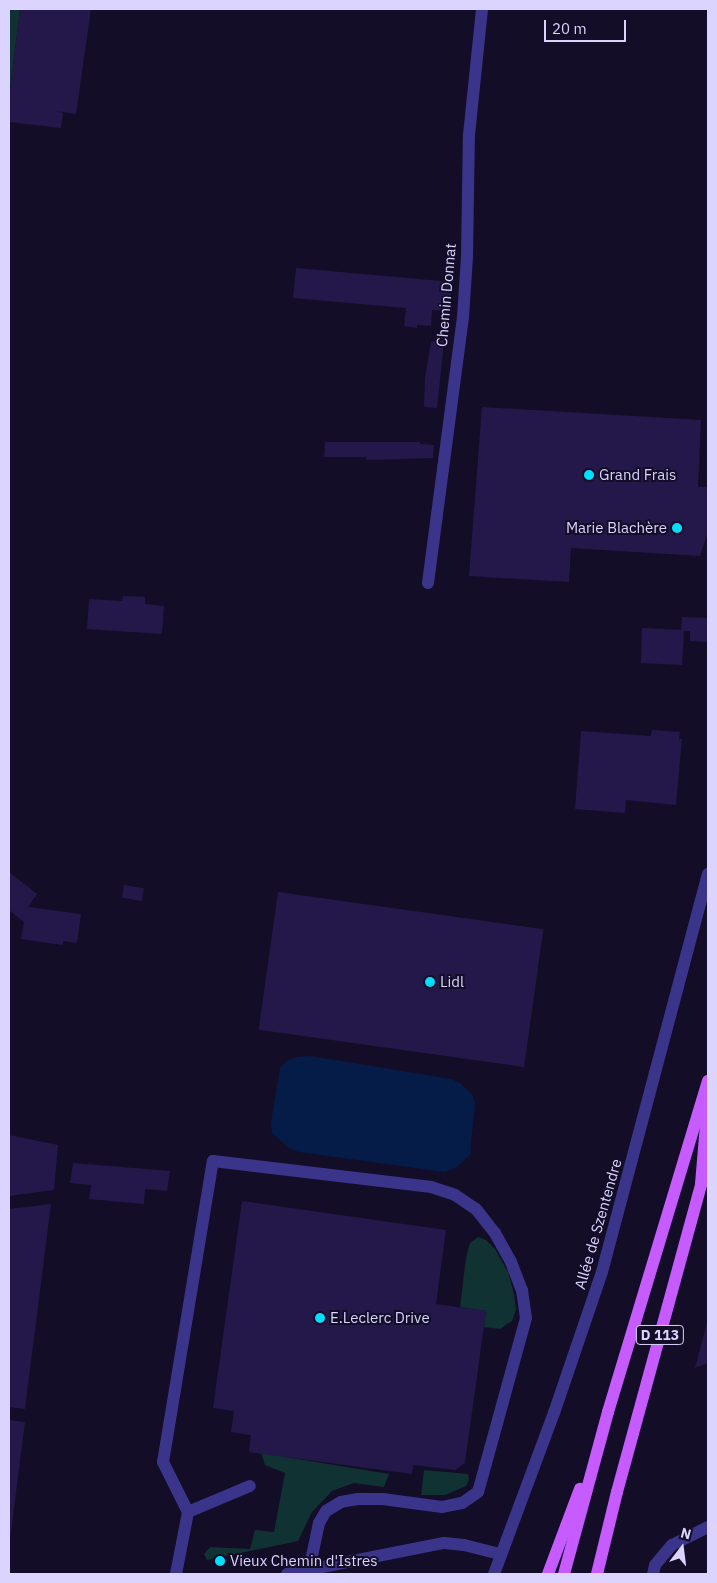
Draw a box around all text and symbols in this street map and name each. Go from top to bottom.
scale bar [547,10,630,42]
text: 20 m [552,19,587,38]
street label: Chemin Donnat [433,243,459,347]
place label: Grand Frais [599,466,676,484]
marker: Grand Frais [583,469,595,481]
place label: Marie Blachère [566,519,667,537]
marker: Marie Blachère [671,522,683,534]
place label: Lidl [440,973,464,991]
marker: Lidl [424,976,436,988]
street label: Allée de Szentendre [571,1157,625,1291]
place label: E.Leclerc Drive [330,1309,430,1327]
marker: E.Leclerc Drive [314,1312,326,1324]
road number: D 113 [635,1324,685,1346]
north arrow [657,1523,707,1573]
text: N [679,1524,693,1544]
place label: Vieux Chemin d'Istres [230,1552,378,1570]
marker: Vieux Chemin d'Istres [214,1555,226,1567]

